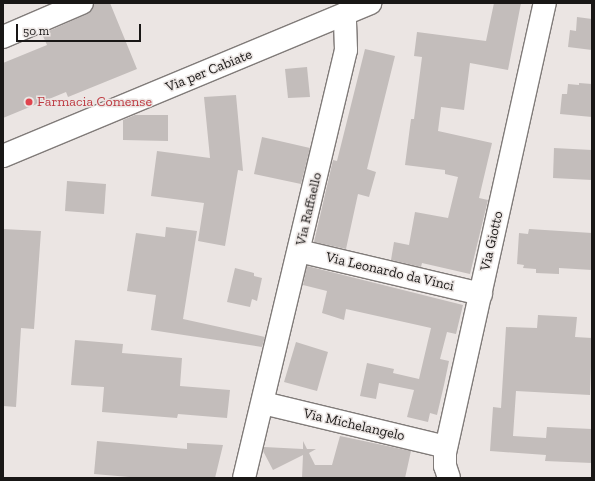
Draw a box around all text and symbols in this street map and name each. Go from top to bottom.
scale bar [18,16,143,42]
text: 50 m [23,24,49,38]
street label: Via per Cabiate [163,46,255,96]
place label: Farmacia Comense [37,94,152,110]
marker: Farmacia Comense [24,97,34,107]
street label: Via Raffaello [292,171,326,247]
street label: Via Giotto [477,209,507,273]
street label: Via Leonardo da Vinci [324,249,456,295]
street label: Via Michelangelo [302,405,406,445]

